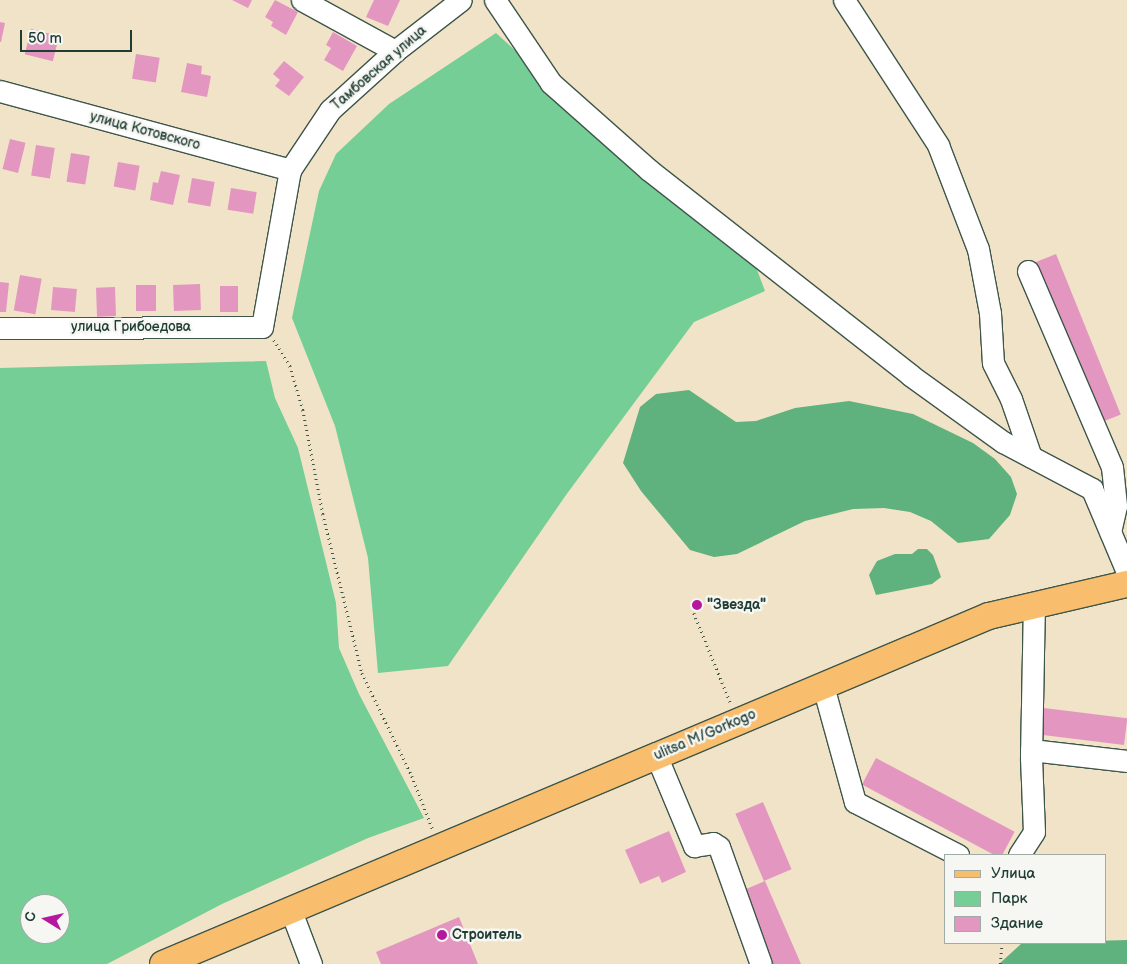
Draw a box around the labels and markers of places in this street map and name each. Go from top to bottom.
place label: "Звезда" [707,597,766,613]
marker: "Звезда" [691,599,703,611]
place label: Строитель [452,927,522,943]
marker: Строитель [436,929,448,941]

